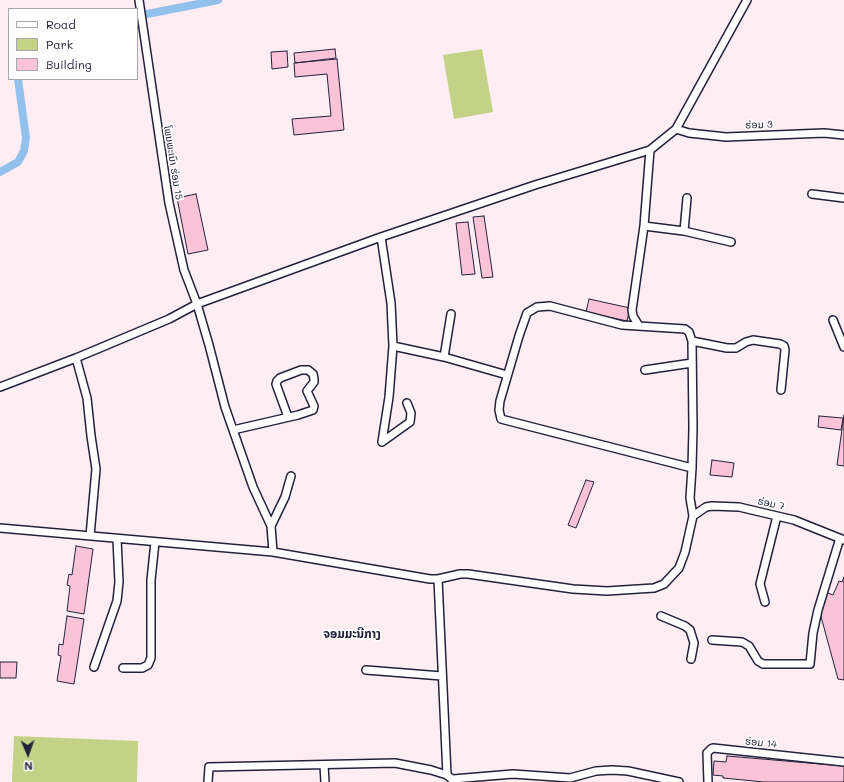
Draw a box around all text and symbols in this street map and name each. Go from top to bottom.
legend [8,8,138,80]
text: Road [46,16,76,32]
text: Park [46,36,73,52]
text: Building [46,56,92,72]
street label: ຮ່ອມ 3 [745,119,773,131]
street label: ໂພນພະເນົາ ຮ່ອມ 15 [161,125,185,201]
street label: ຮ່ອມ 7 [756,495,786,513]
district label: ຈອມມະນີກາງ [323,627,381,641]
north arrow [8,734,48,774]
street label: ຮ່ອມ 14 [744,735,778,751]
text: N [24,759,33,774]

